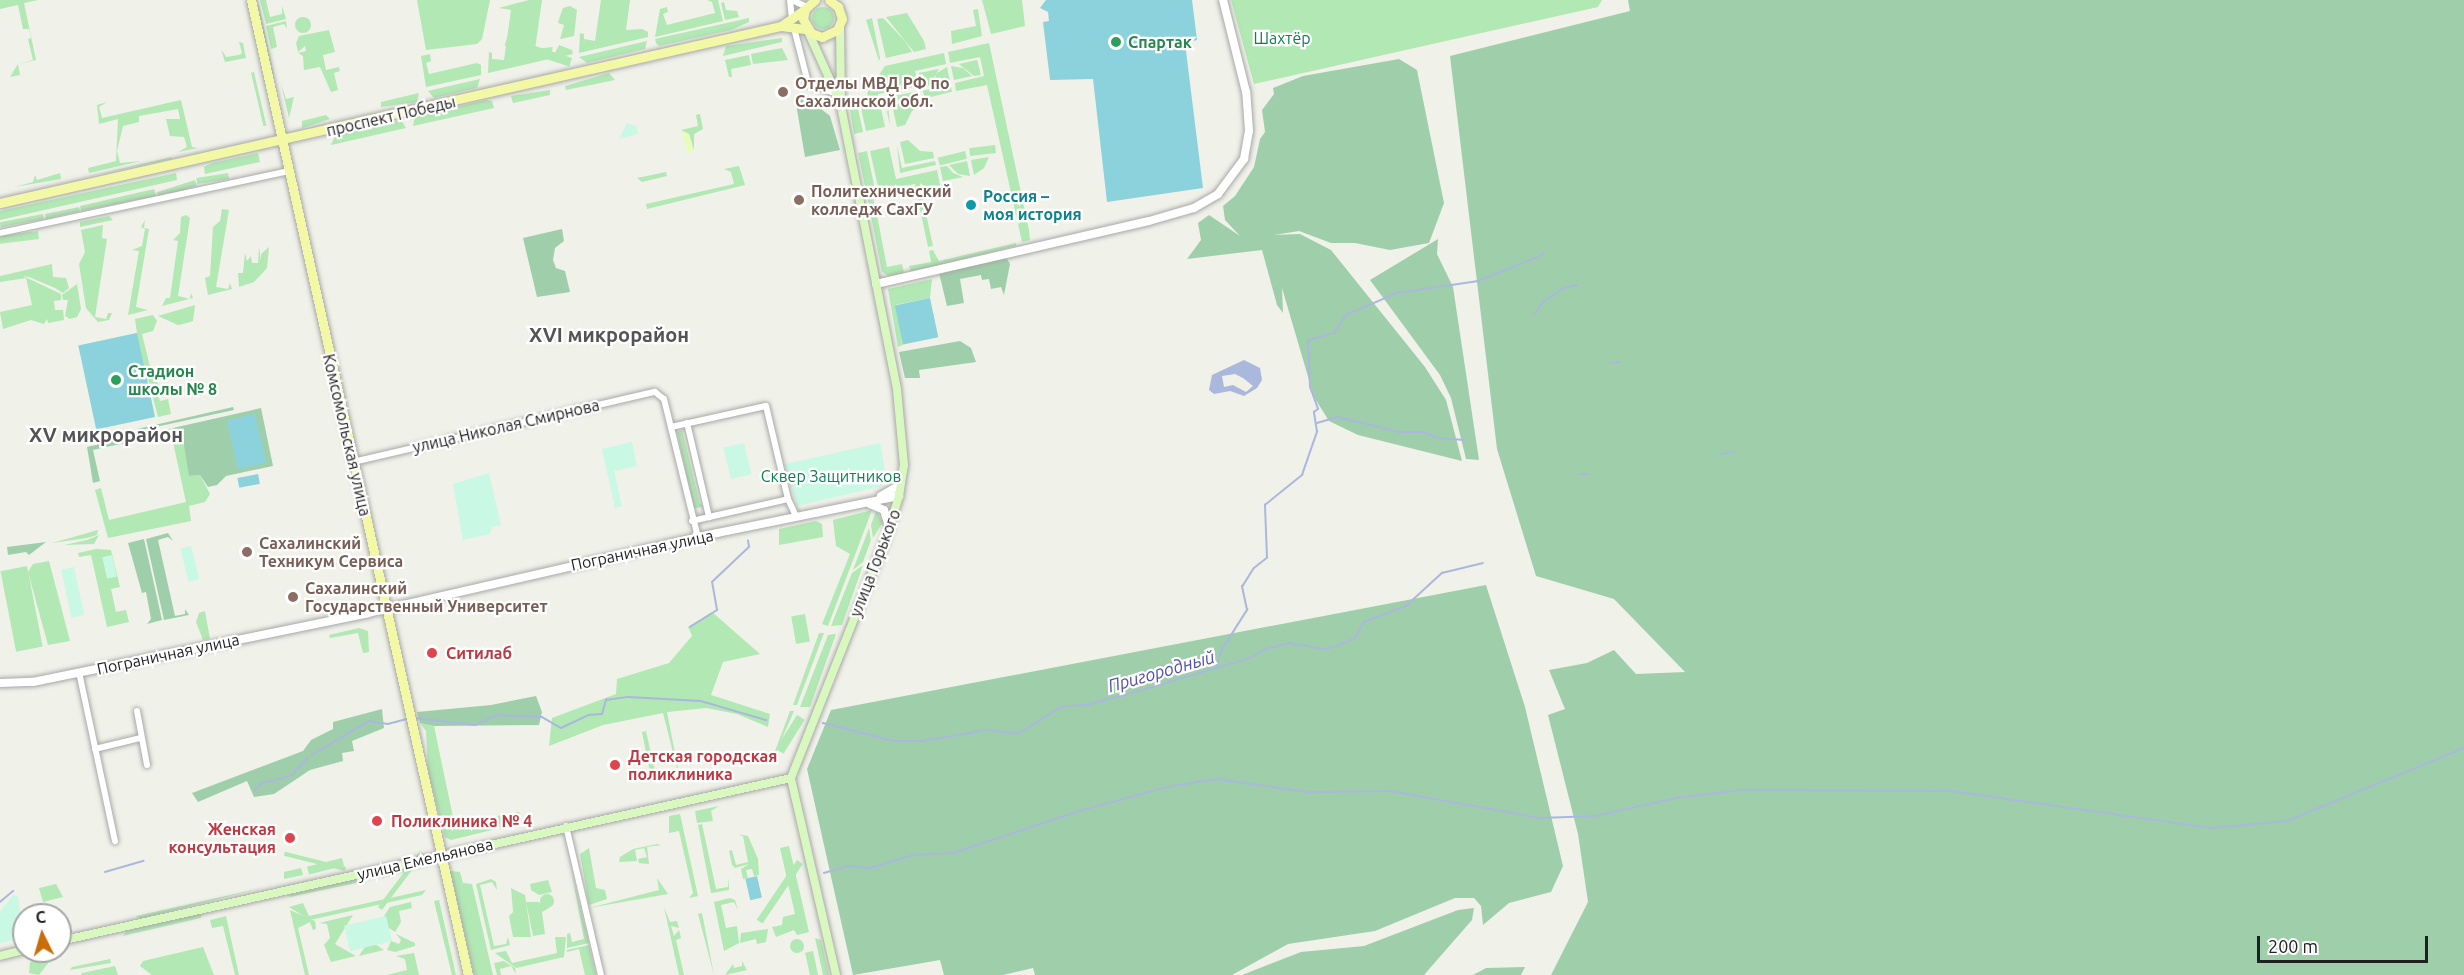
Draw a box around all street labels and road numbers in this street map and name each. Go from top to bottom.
street label: проспект Победы [324,92,458,140]
street label: Комсомольская улица [319,352,375,518]
street label: улица Николая Смирнова [411,395,601,457]
street label: улица Горького [846,506,904,620]
street label: Пограничная улица [569,526,715,574]
street label: Пограничная улица [95,630,241,678]
street label: улица Емельянова [355,834,495,884]

